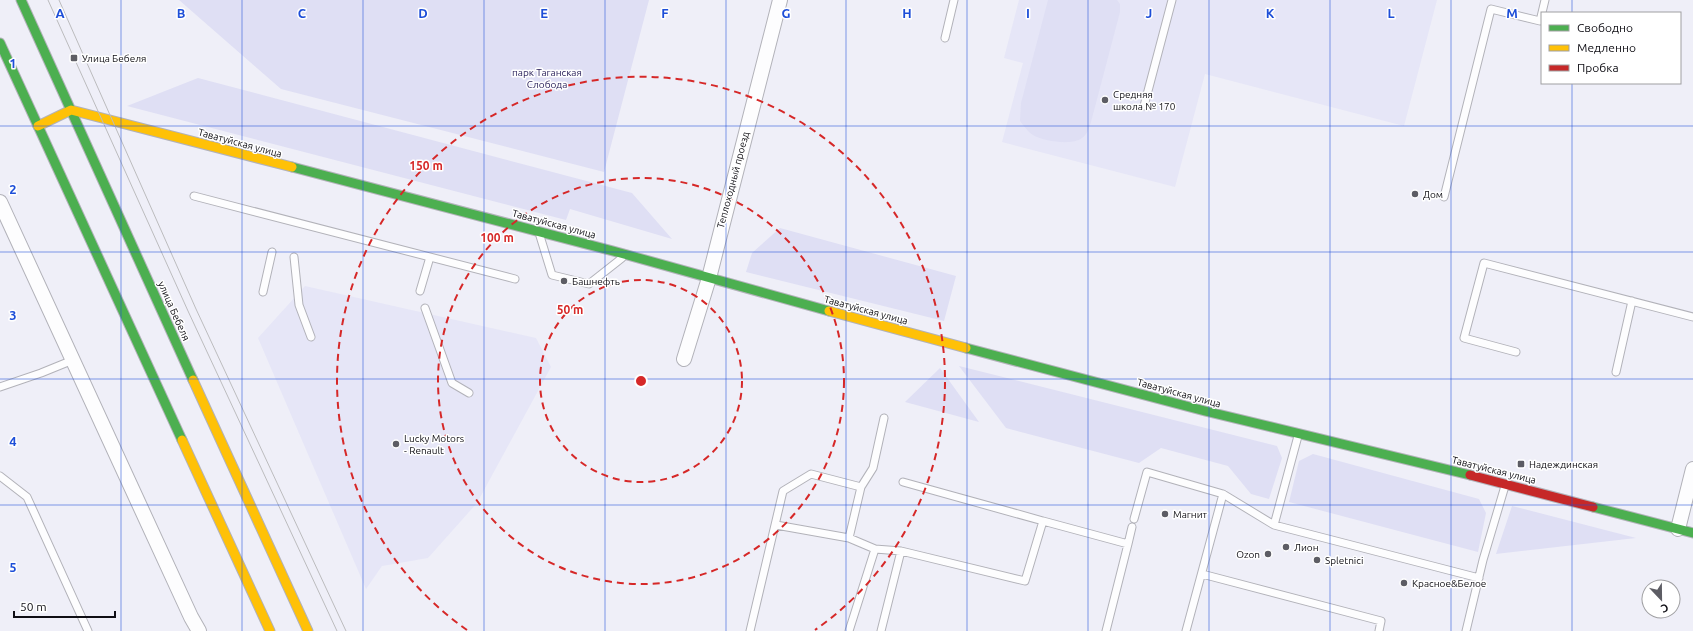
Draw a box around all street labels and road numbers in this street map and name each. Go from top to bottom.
street label: Таватуйская улица [197,127,283,159]
street label: Теплоходный проезд [715,130,751,230]
street label: Таватуйская улица [511,208,597,240]
street label: улица Бебеля [156,280,192,342]
street label: Таватуйская улица [823,294,909,326]
street label: Таватуйская улица [1136,377,1222,409]
street label: Таватуйская улица [1451,454,1537,486]

